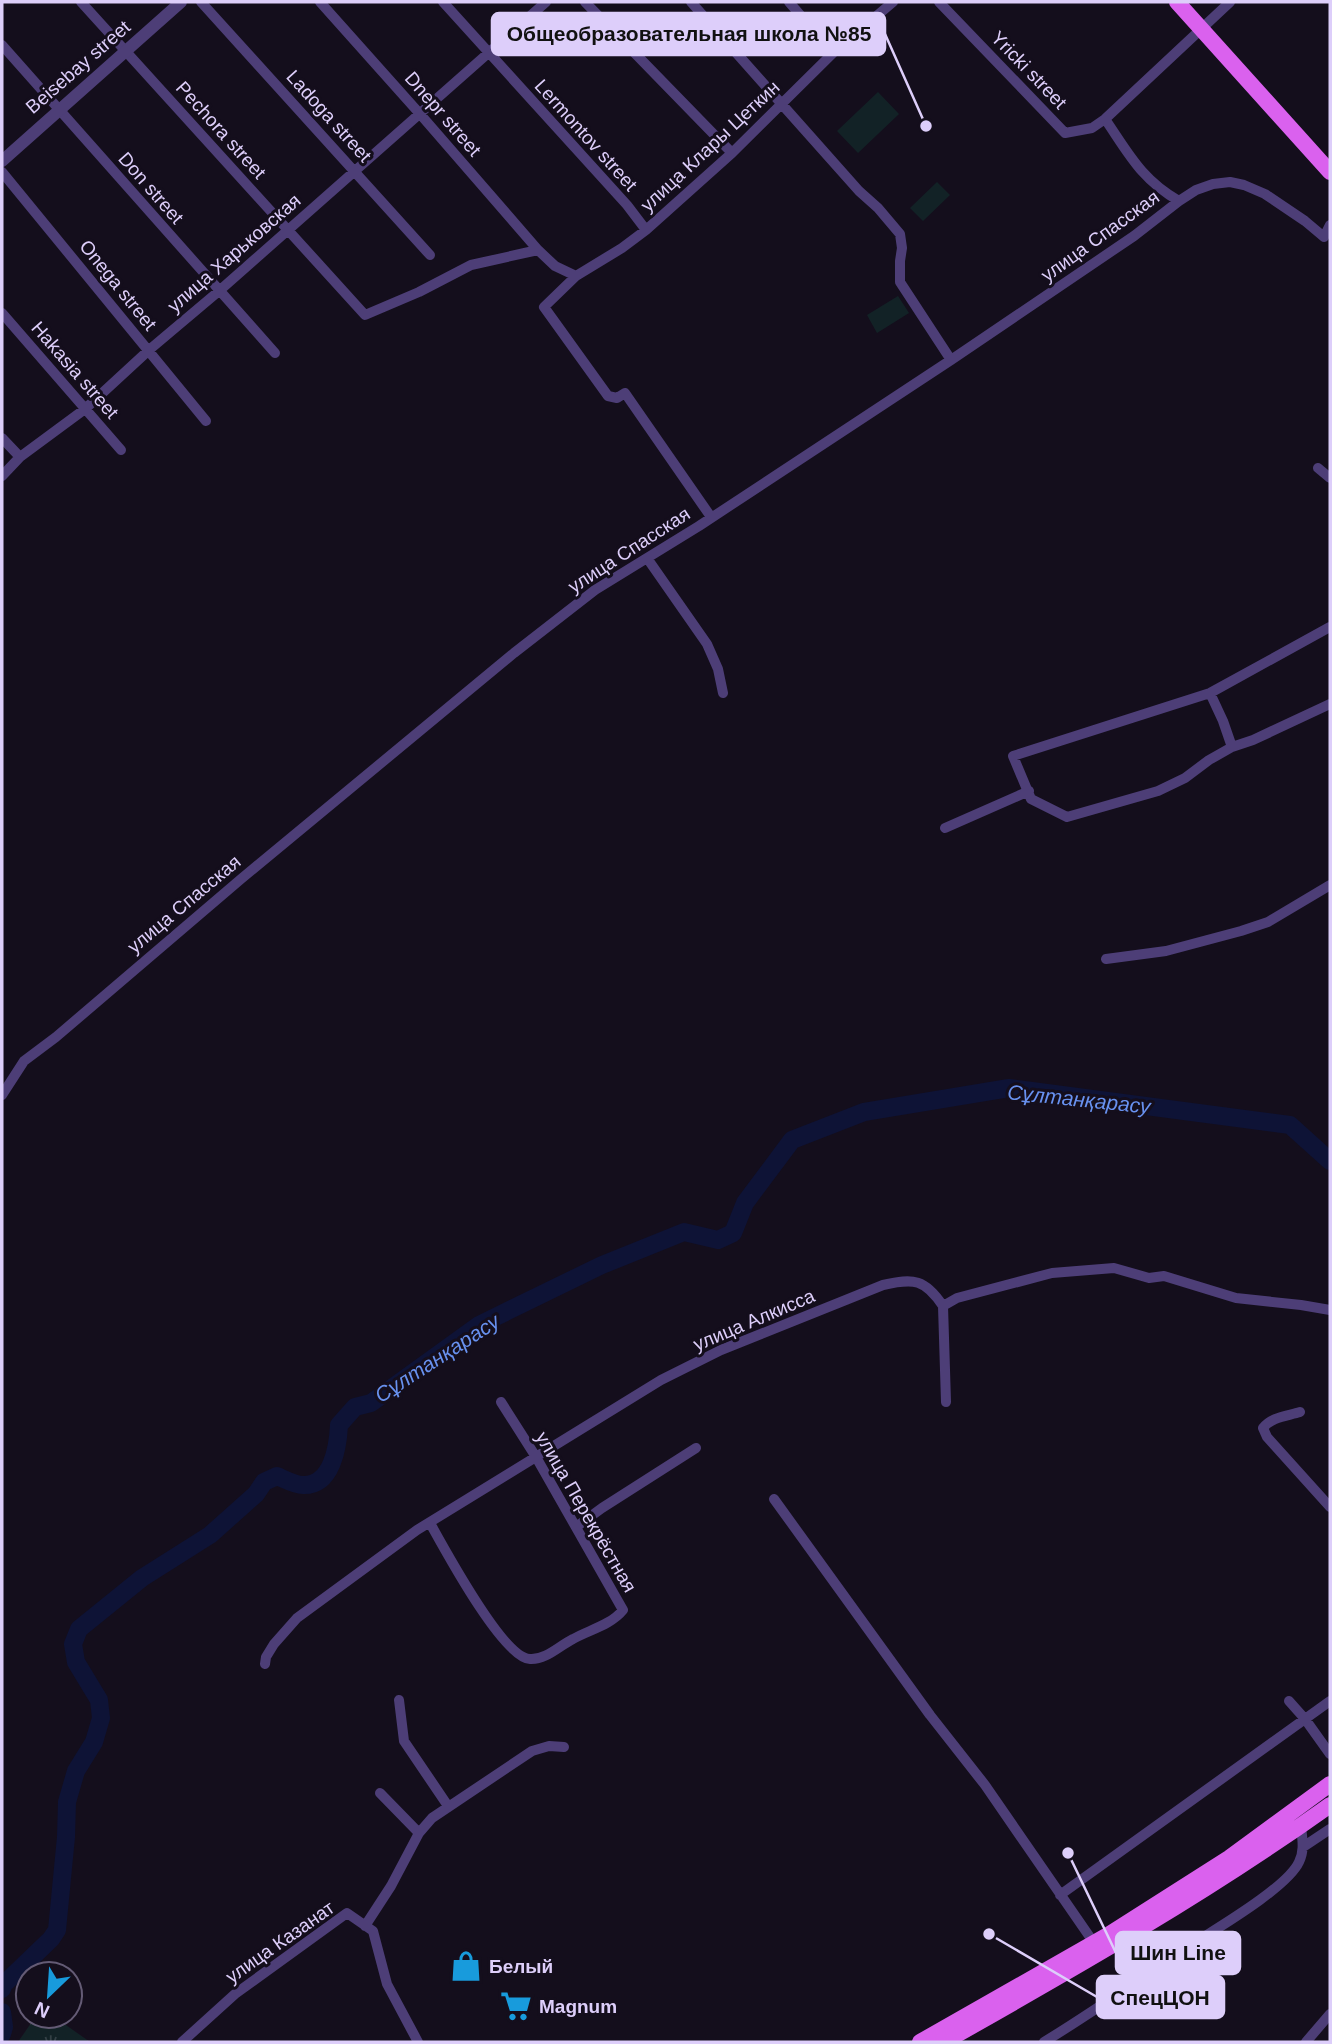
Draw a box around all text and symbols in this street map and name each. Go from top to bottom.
callout: Общеобразовательная школа №85 [492,13,885,55]
street label: Beisebay street [22,16,135,118]
text: Общеобразовательная школа №85 [507,22,872,45]
street label: Yricki street [987,27,1072,114]
street label: Ladoga street [282,66,376,167]
street label: Dnepr street [401,68,486,161]
street label: Lermontov street [530,75,642,196]
street label: улица Клары Цеткин [636,76,784,216]
street label: Pechora street [172,77,271,183]
street label: Don street [114,148,188,229]
street label: улица Спасская [1037,186,1163,286]
street label: улица Харьковская [163,190,305,316]
street label: Onega street [75,236,161,335]
street label: Hakasia street [27,317,123,423]
street label: улица Спасская [564,503,694,597]
street label: улица Спасская [123,851,245,957]
water label: Сұлтанқарасу [1006,1080,1153,1118]
street label: улица Алкисса [690,1285,818,1355]
water label: Сұлтанқарасу [370,1308,505,1407]
street label: улица Перекрёстная [531,1428,641,1596]
street label: улица Казанат [222,1897,339,1987]
callout: Шин Line [1116,1932,1240,1974]
text: Шин Line [1130,1941,1226,1964]
shop icon: Белый [449,1949,483,1983]
place label: Белый [489,1956,553,1977]
north arrow [14,1960,84,2030]
callout: СпецЦОН [1097,1976,1224,2018]
text: СпецЦОН [1110,1986,1210,2009]
supermarket icon: Magnum [499,1989,533,2023]
place label: Magnum [539,1996,617,2017]
text: N [31,1998,53,2022]

